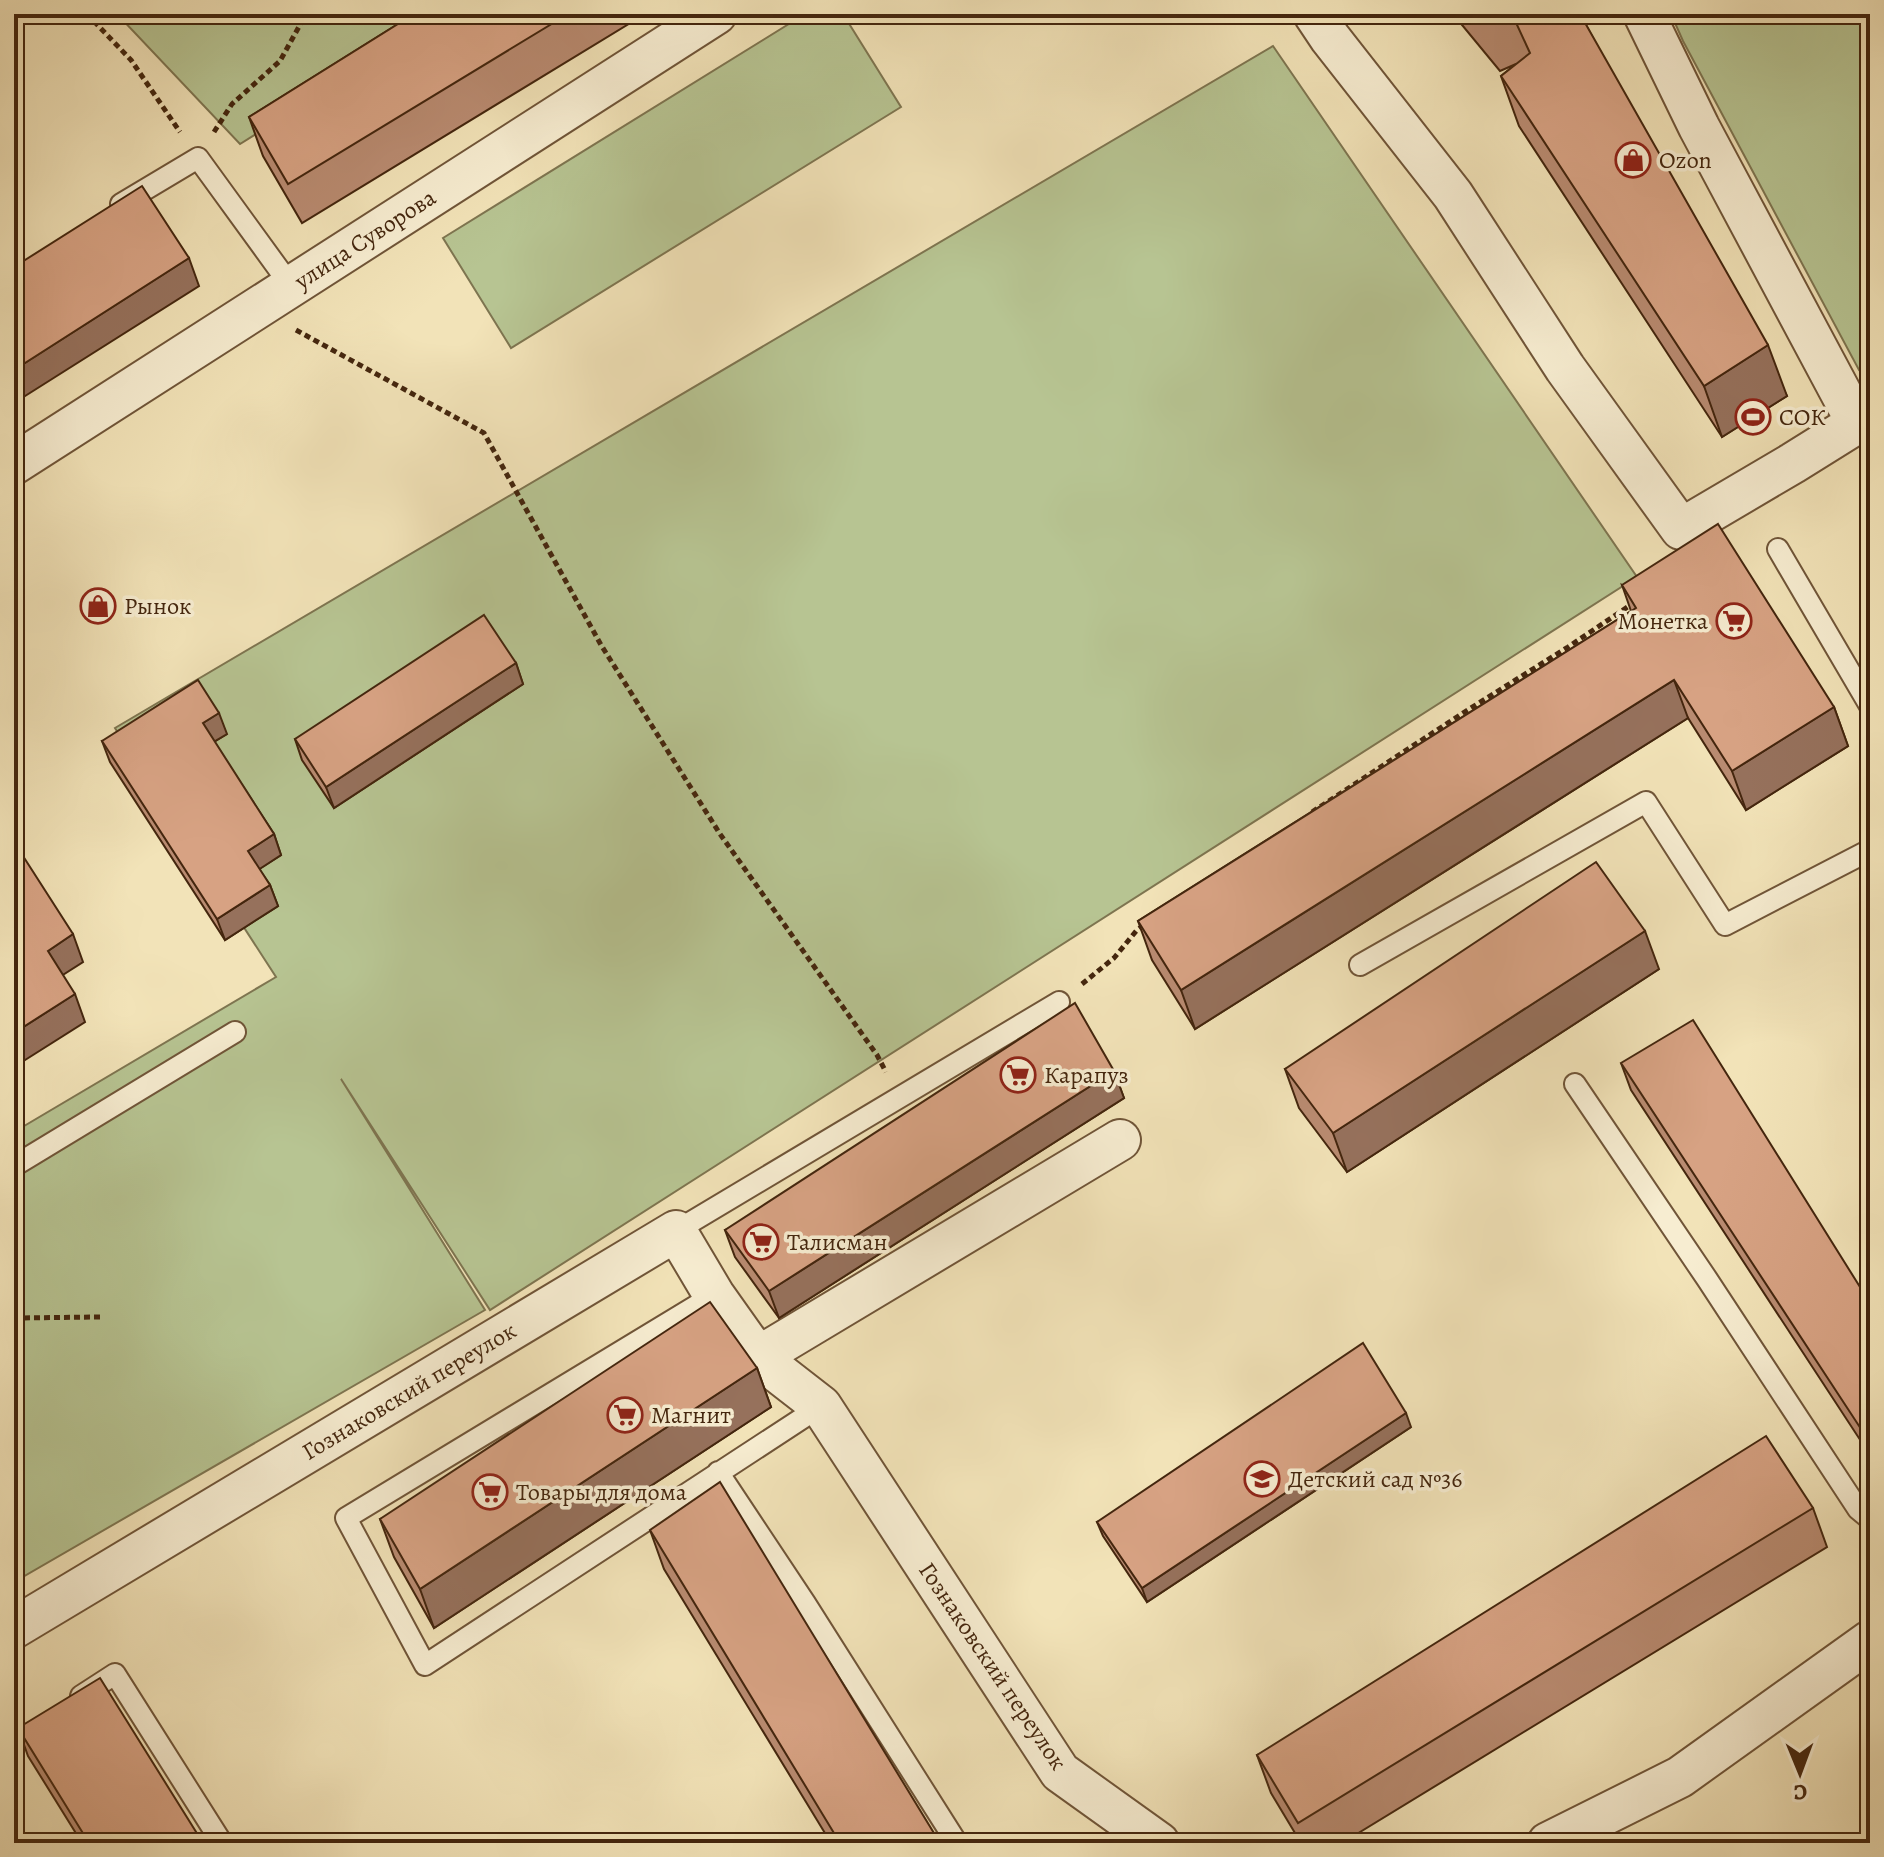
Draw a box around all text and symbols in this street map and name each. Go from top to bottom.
shop icon: Ozon [1614,141,1652,179]
place label: Ozon [1659,144,1712,176]
street label: улица Суворова [287,181,442,297]
sports icon: СОК [1734,398,1772,436]
place label: СОК [1779,401,1826,433]
shop icon: Рынок [79,587,117,625]
place label: Рынок [124,590,192,622]
supermarket icon: Монетка [1715,602,1753,640]
place label: Монетка [1617,605,1708,637]
supermarket icon: Карапуз [999,1056,1037,1094]
place label: Карапуз [1044,1059,1129,1091]
supermarket icon: Талисман [742,1223,780,1261]
place label: Талисман [787,1226,887,1258]
street label: Гознаковский переулок [296,1314,522,1468]
supermarket icon: Магнит [606,1396,644,1434]
place label: Магнит [651,1399,731,1431]
school or university icon: Детский сад №36 [1243,1460,1281,1498]
place label: Детский сад №36 [1288,1463,1462,1495]
supermarket icon: Товары для дома [471,1473,509,1511]
place label: Товары для дома [516,1476,687,1508]
street label: Гознаковский переулок [911,1556,1075,1776]
north arrow [1760,1733,1840,1813]
text: С [1793,1777,1807,1807]

